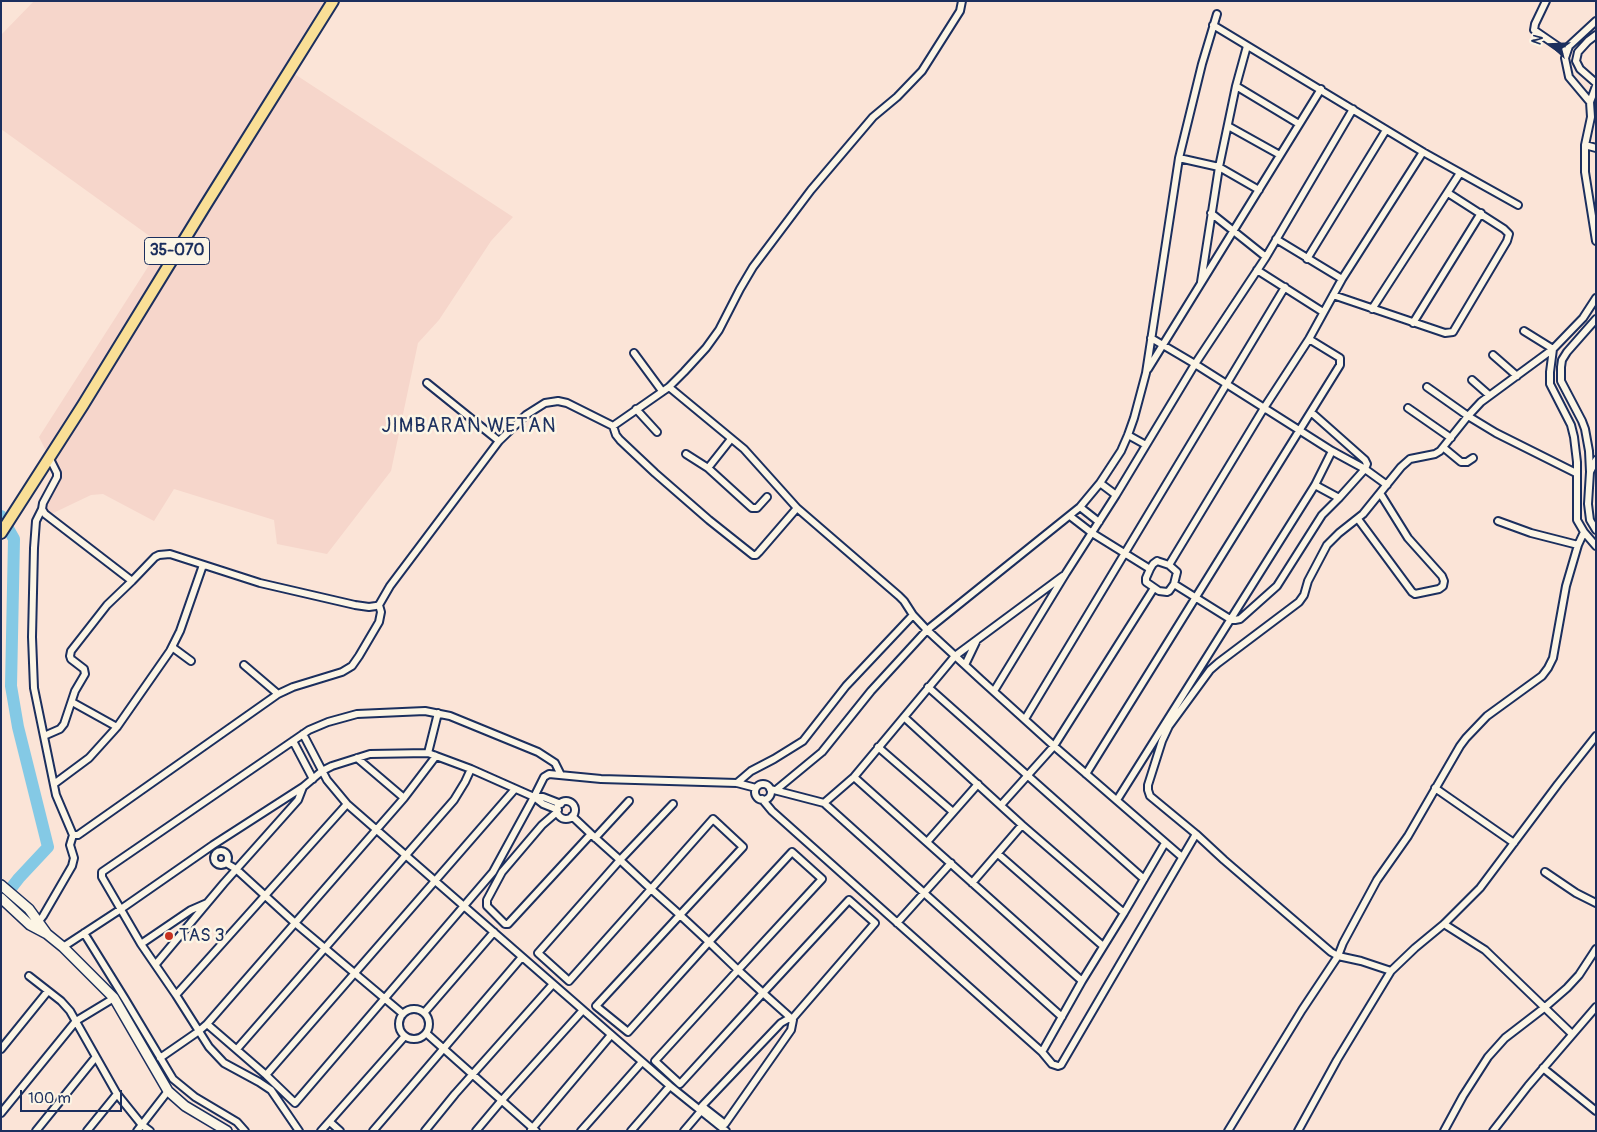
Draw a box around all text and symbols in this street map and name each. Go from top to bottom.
north arrow [1527,20,1577,70]
text: N [1528,32,1547,47]
road number: 35-070 [144,238,210,264]
district label: JIMBARAN WETAN [380,415,558,439]
place label: TAS 3 [179,925,225,947]
marker: TAS 3 [163,930,175,942]
scale bar [22,1080,125,1112]
text: 100 m [28,1089,71,1108]

